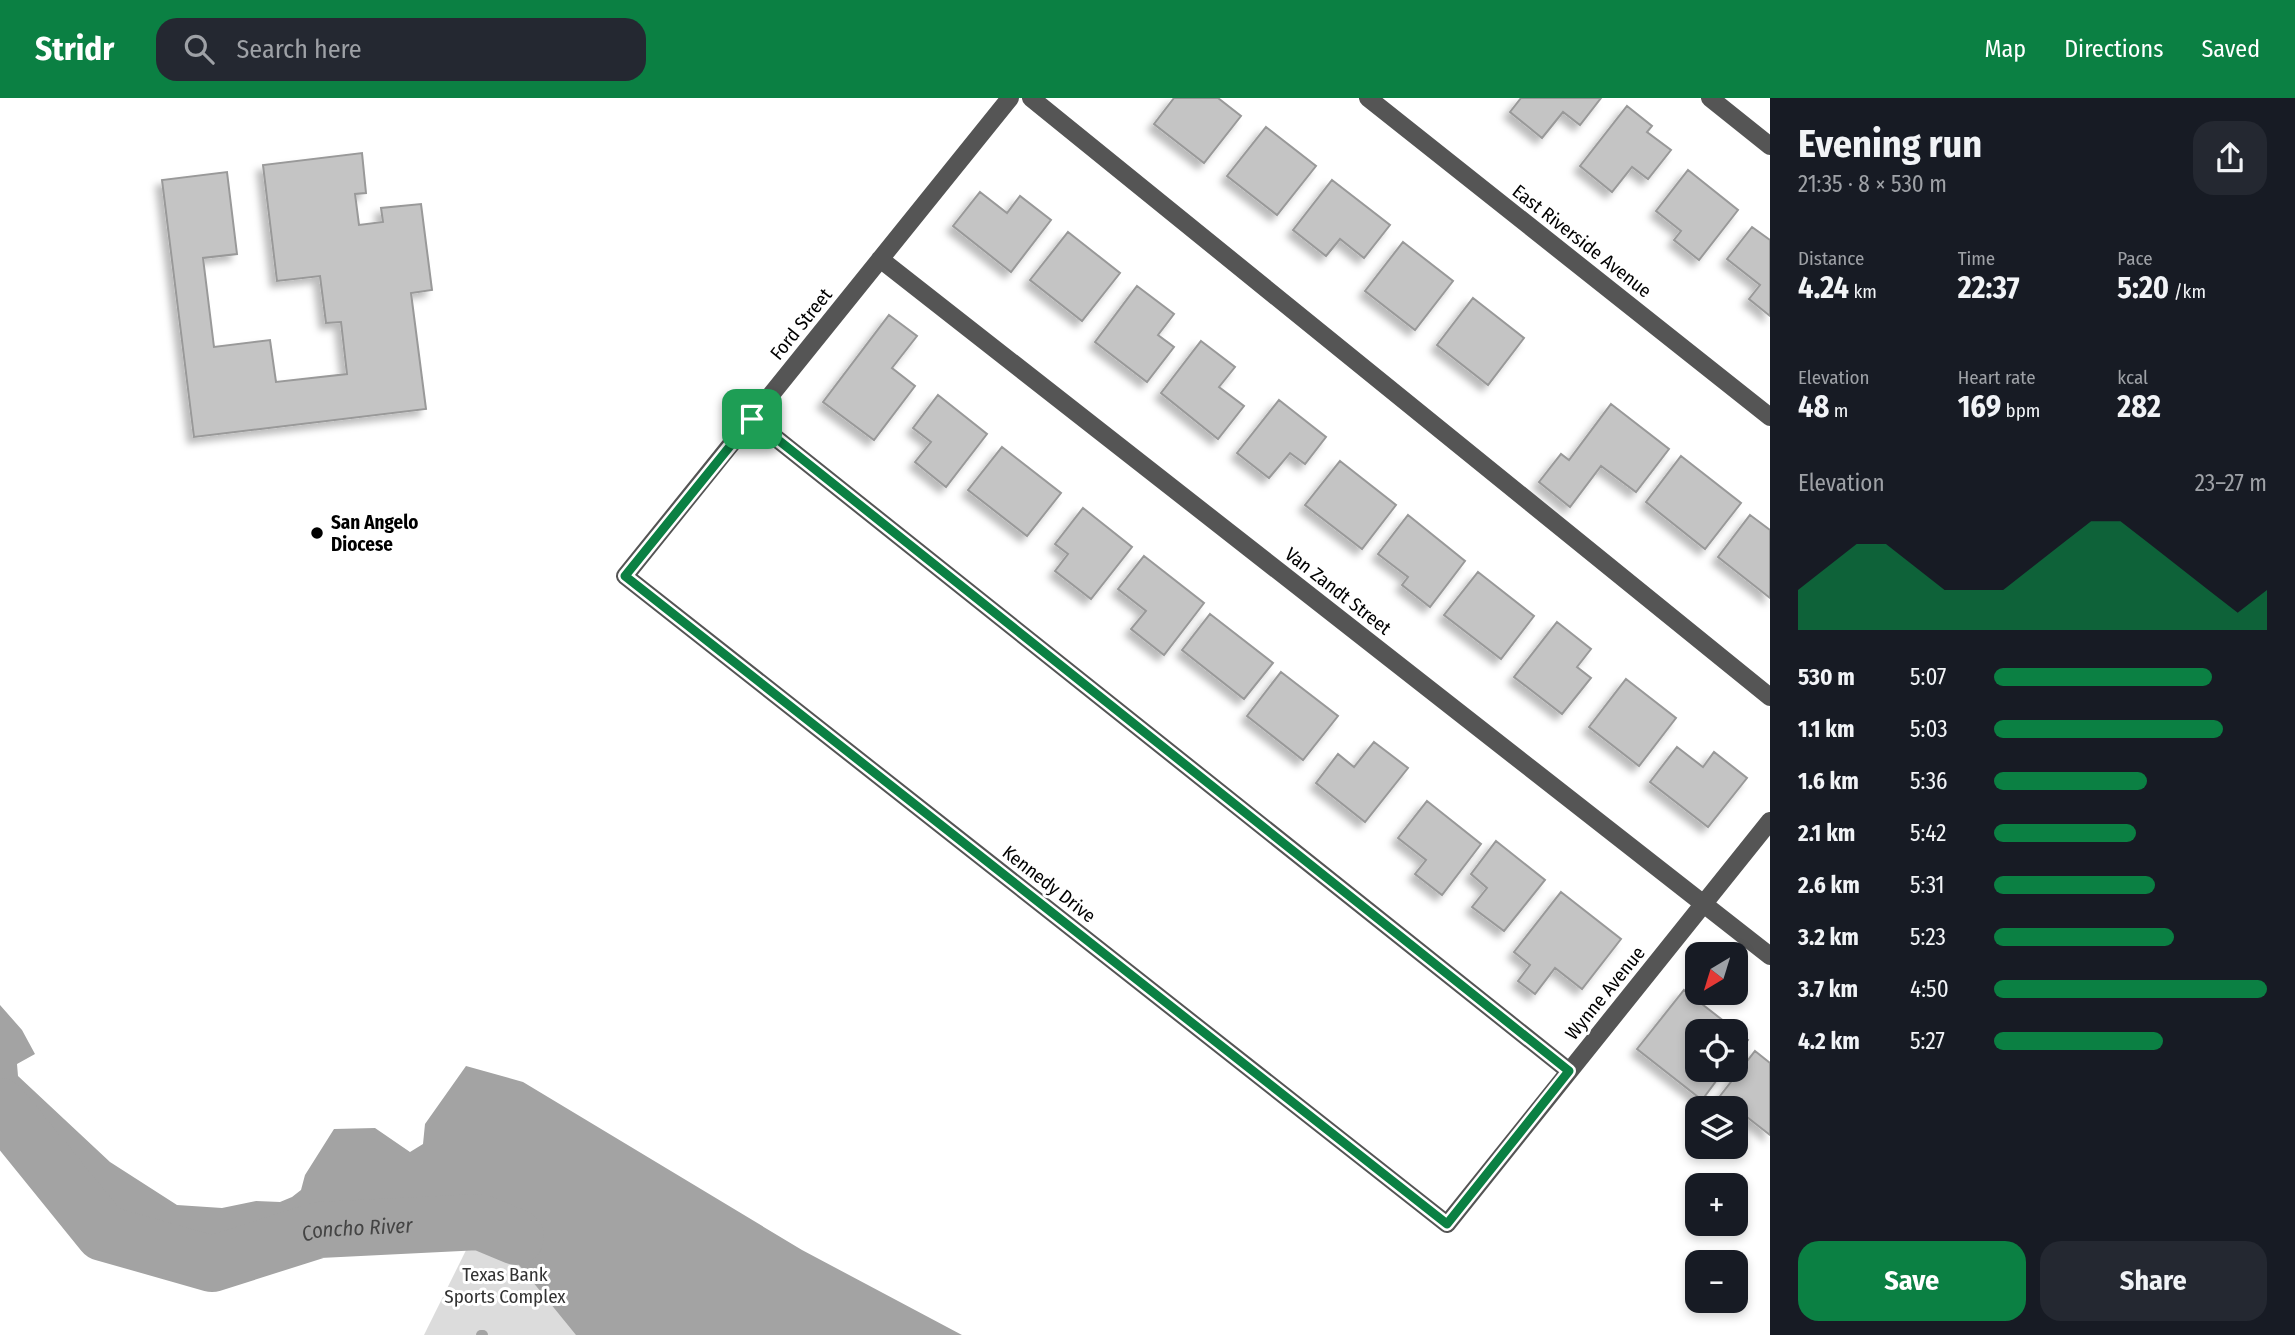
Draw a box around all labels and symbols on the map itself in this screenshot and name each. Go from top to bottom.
street label: East Riverside Avenue [1508,180,1656,302]
street label: Ford Street [765,283,837,364]
pin [722,389,782,449]
place label: San Angelo Diocese [331,511,418,556]
marker: San Angelo Diocese [309,525,325,541]
street label: Van Zandt Street [1280,542,1396,640]
street label: Kennedy Drive [998,840,1100,928]
street label: Wynne Avenue [1560,942,1650,1044]
north arrow [1685,942,1748,1004]
water label: Concho River [298,1212,414,1248]
park label: Texas Bank Sports Complex [444,1263,566,1308]

